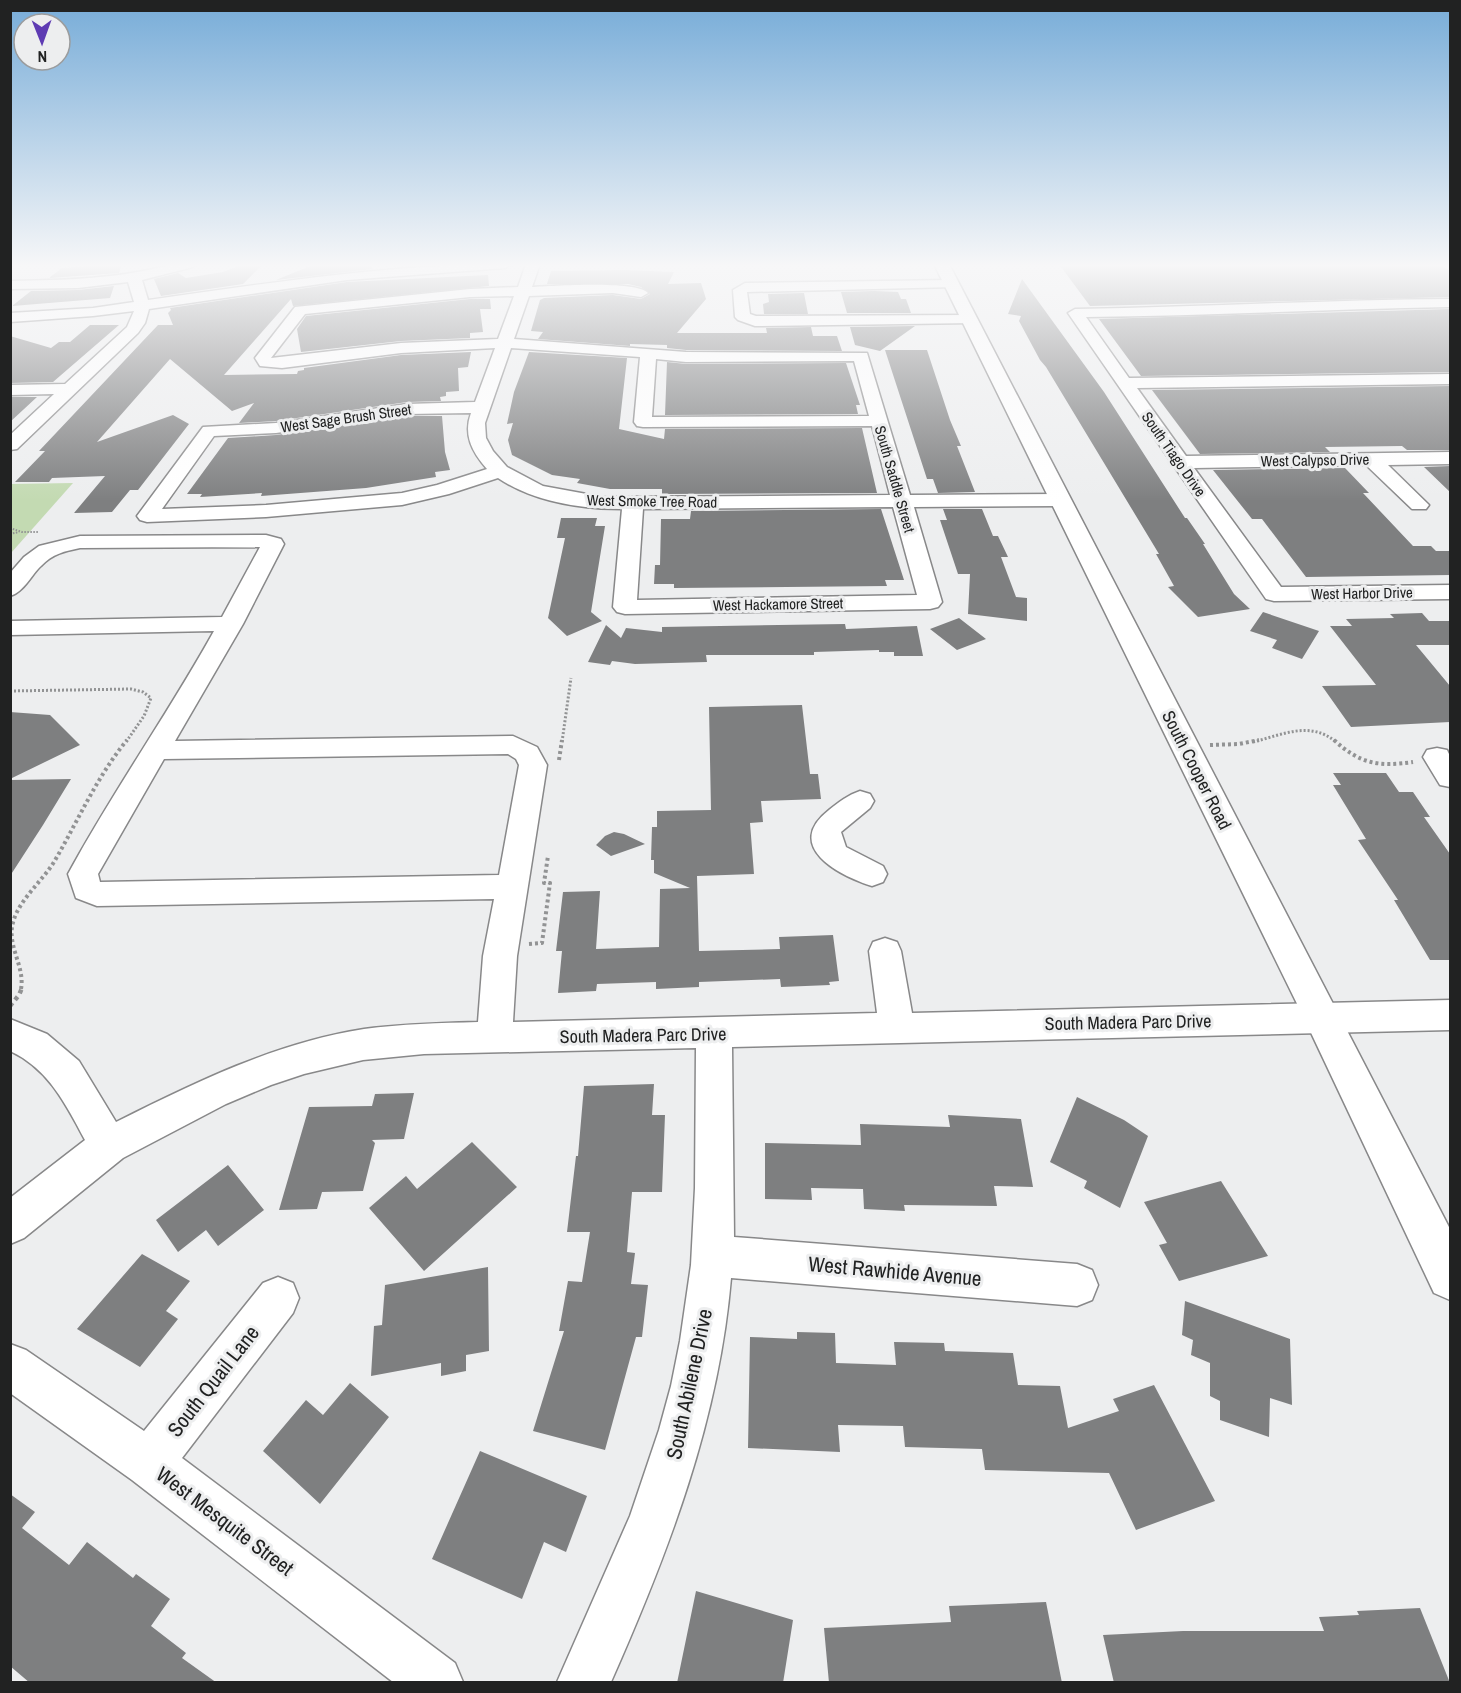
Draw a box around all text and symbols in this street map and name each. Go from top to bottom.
north arrow [12,12,72,72]
text: N [37,46,47,68]
street label: West Sage Brush Street [279,398,413,438]
street label: South Tiago Drive [1137,407,1211,501]
street label: South Saddle Street [870,423,920,535]
street label: West Calypso Drive [1261,449,1370,471]
street label: West Smoke Tree Road [587,489,717,513]
street label: West Harbor Drive [1311,582,1413,604]
street label: West Hackamore Street [713,592,844,616]
street label: South Cooper Road [1156,706,1238,834]
street label: South Madera Parc Drive [1045,1008,1211,1036]
street label: South Madera Parc Drive [560,1021,726,1049]
street label: West Rawhide Avenue [807,1249,983,1293]
street label: South Abilene Drive [659,1306,719,1462]
street label: South Quail Lane [160,1319,266,1443]
street label: West Mesquite Street [150,1460,300,1582]

